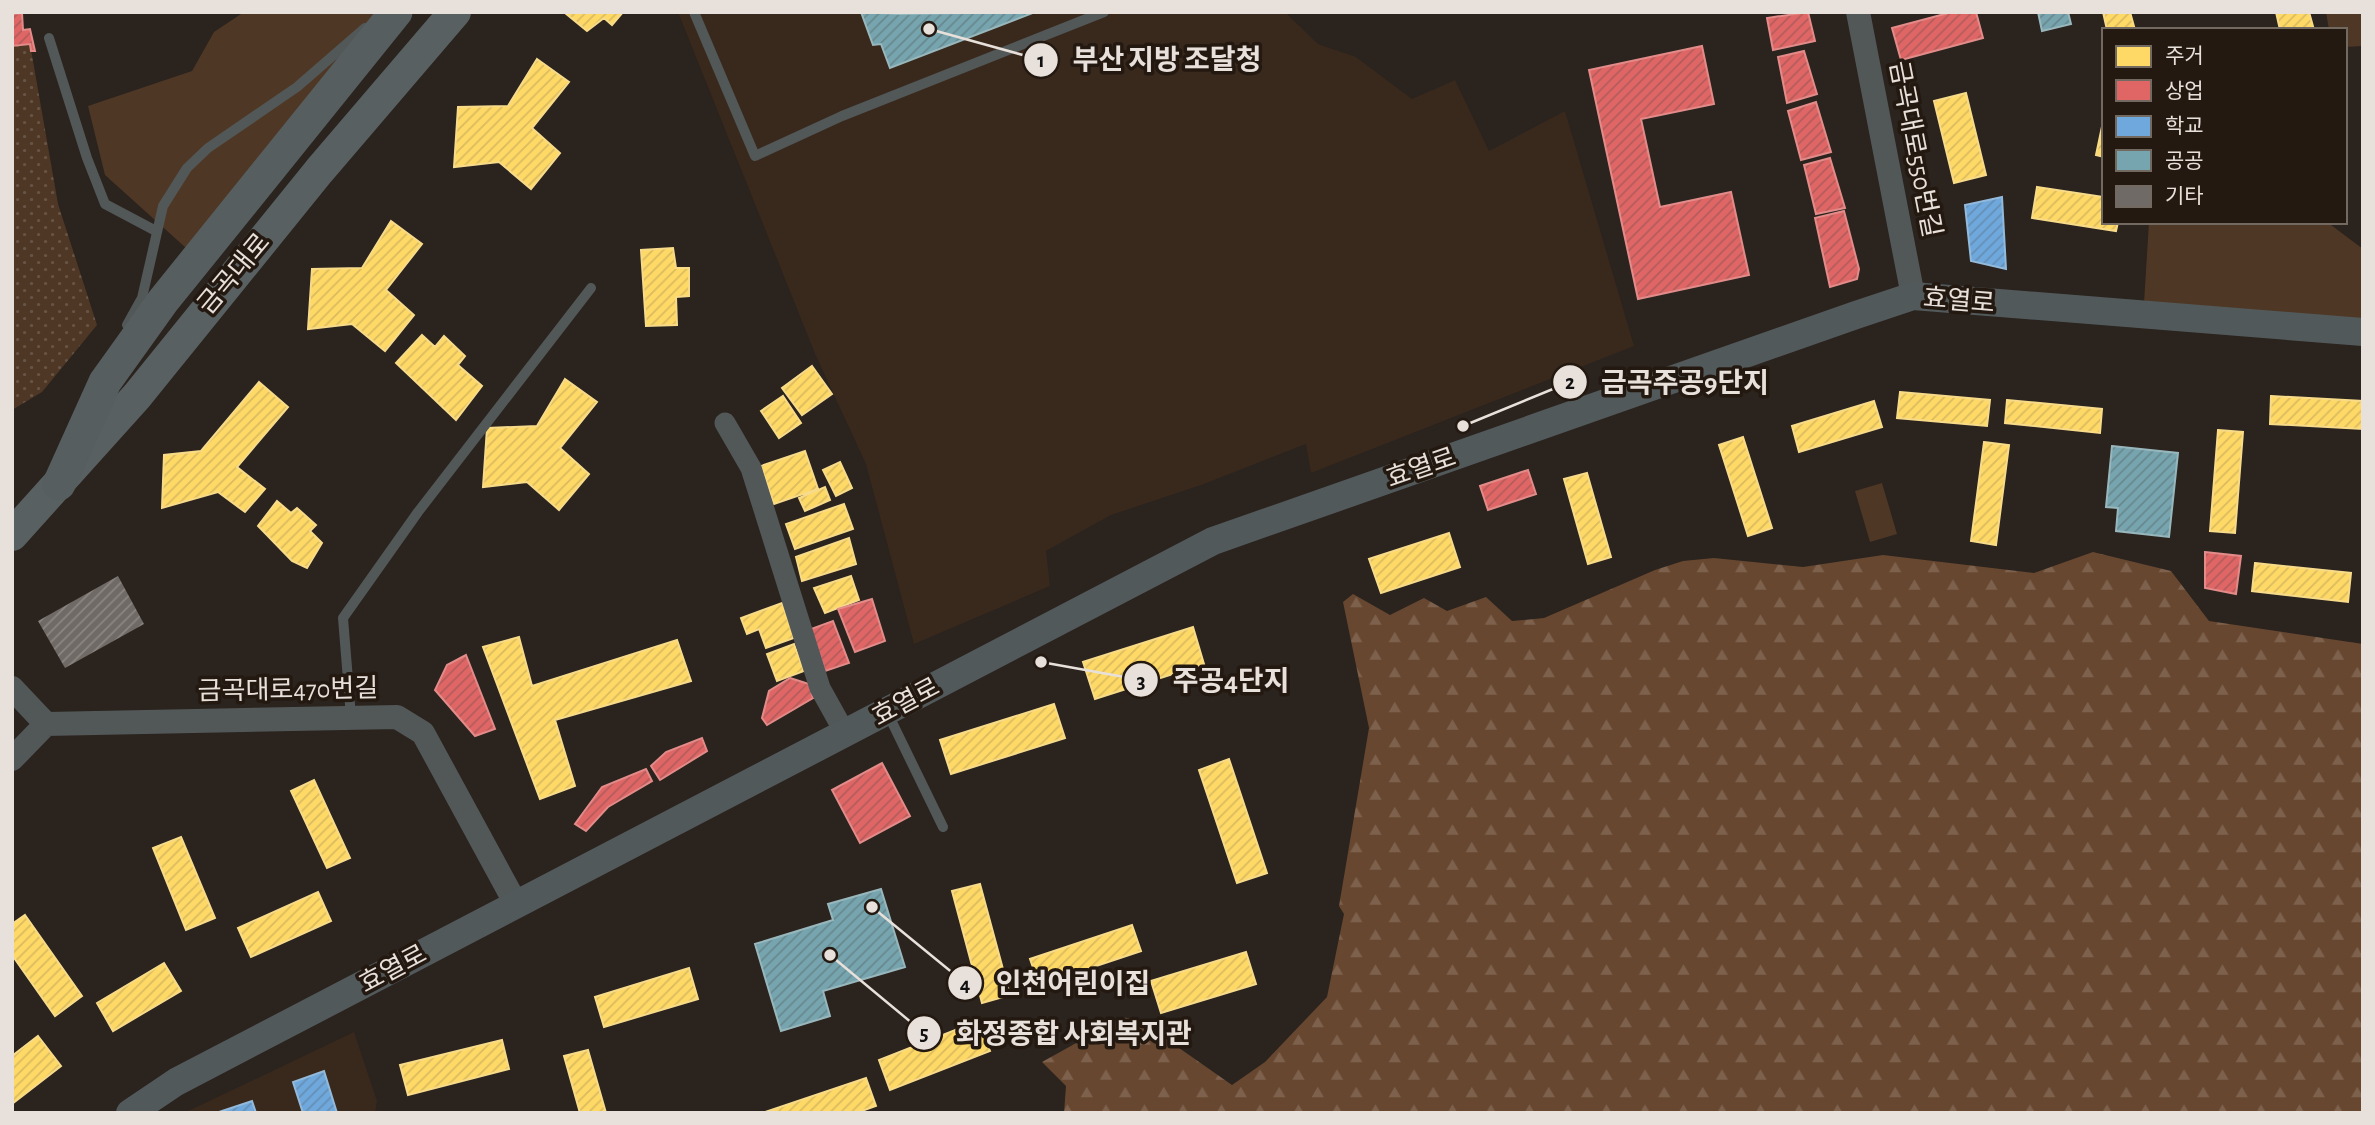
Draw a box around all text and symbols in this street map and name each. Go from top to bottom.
legend [2102,28,2347,224]
callout: 부산 지방 조달청 [1023,35,1275,84]
text: 부산 지방 조달청 [1073,45,1261,75]
text: 주거 [2165,45,2204,67]
text: 1 [1037,50,1045,71]
street label: 금곡대로550번길 [1885,58,1946,239]
text: 상업 [2165,80,2204,102]
text: 학교 [2165,115,2204,137]
text: 공공 [2165,151,2204,172]
text: 기타 [2165,185,2204,207]
street label: 금곡대로 [193,228,275,319]
street label: 효열로 [1922,284,1996,317]
callout: 금곡주공9단지 [1552,358,1783,407]
text: 금곡주공9단지 [1601,368,1769,398]
text: 2 [1565,372,1575,393]
street label: 효열로 [1383,443,1459,492]
callout: 주공4단지 [1123,656,1303,705]
text: 주공4단지 [1172,666,1290,696]
text: 3 [1136,671,1146,692]
street label: 효열로 [868,673,944,730]
street label: 금곡대로470번길 [197,674,379,705]
street label: 효열로 [355,940,431,997]
callout: 인천어린이집 [947,959,1165,1008]
text: 인천어린이집 [996,969,1150,999]
text: 4 [960,974,970,995]
callout: 화정종합 사회복지관 [907,1009,1206,1058]
text: 화정종합 사회복지관 [956,1019,1192,1049]
text: 5 [919,1023,929,1044]

